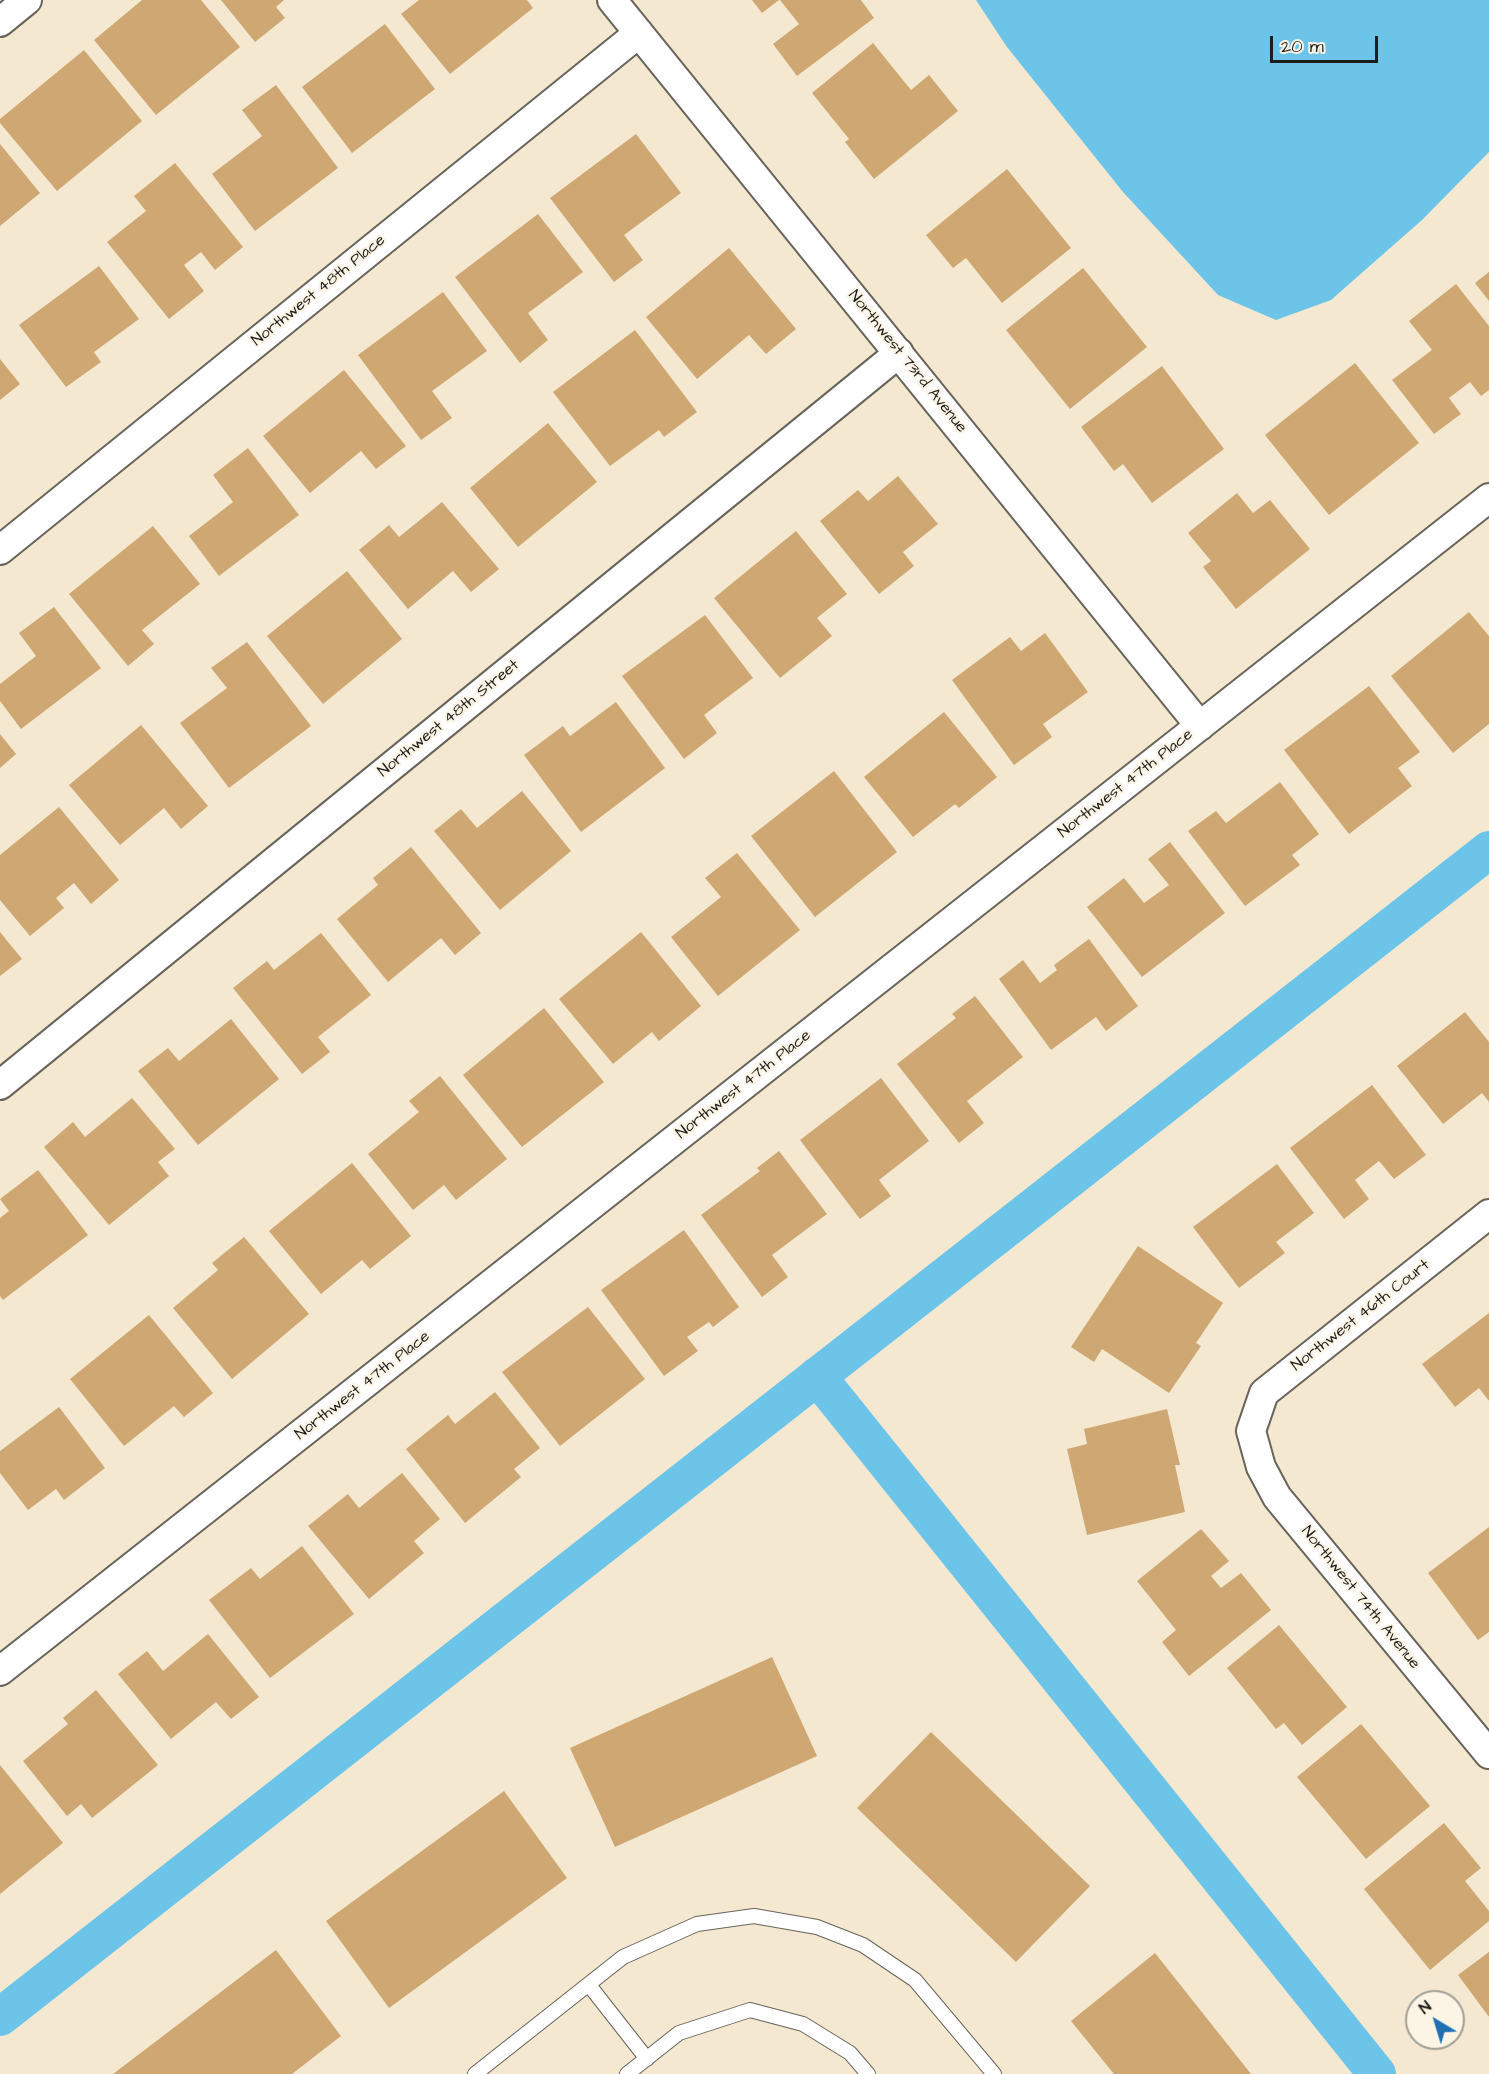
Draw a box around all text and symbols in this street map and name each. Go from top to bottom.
scale bar [1273,24,1381,62]
text: 20 m [1281,34,1324,59]
street label: Northwest 48th Place [248,231,390,351]
street label: Northwest 73rd Avenue [843,287,971,437]
street label: Northwest 48th Street [375,656,523,782]
street label: Northwest 47th Place [1055,725,1197,843]
street label: Northwest 47th Place [673,1026,815,1144]
street label: Northwest 46th Court [1288,1256,1434,1376]
street label: Northwest 47th Place [292,1327,434,1445]
street label: Northwest 74th Avenue [1296,1523,1424,1673]
north arrow [1405,1990,1465,2050]
text: N [1414,1996,1436,2019]

